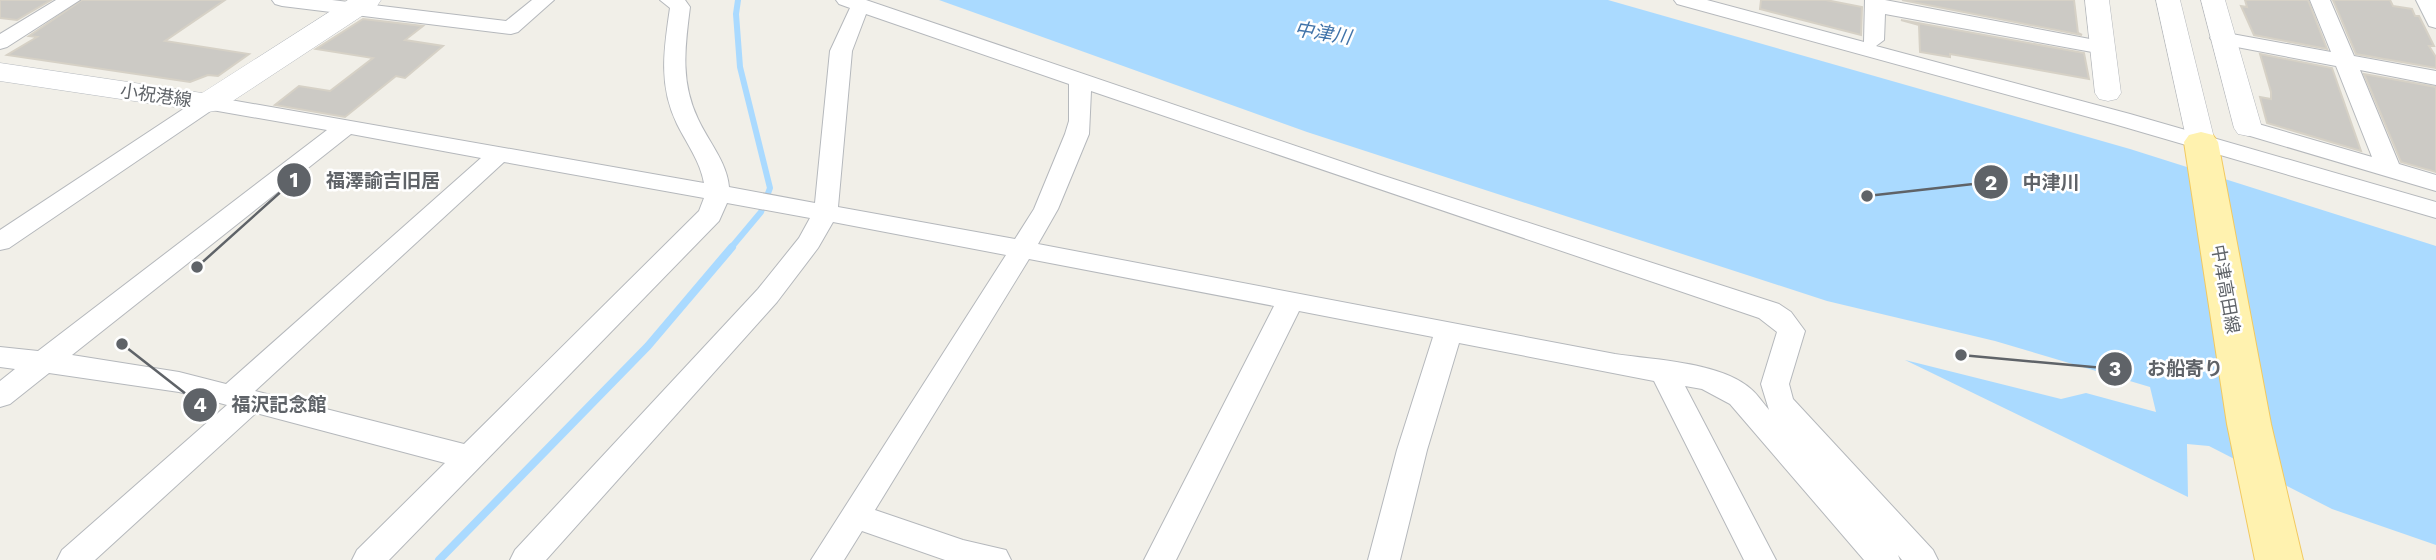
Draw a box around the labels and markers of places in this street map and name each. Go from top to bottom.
callout: 福澤諭吉旧居 [277,160,454,200]
callout: 中津川 [1973,162,2093,202]
callout: お船寄り [2098,349,2237,389]
callout: 福沢記念館 [183,385,341,425]

